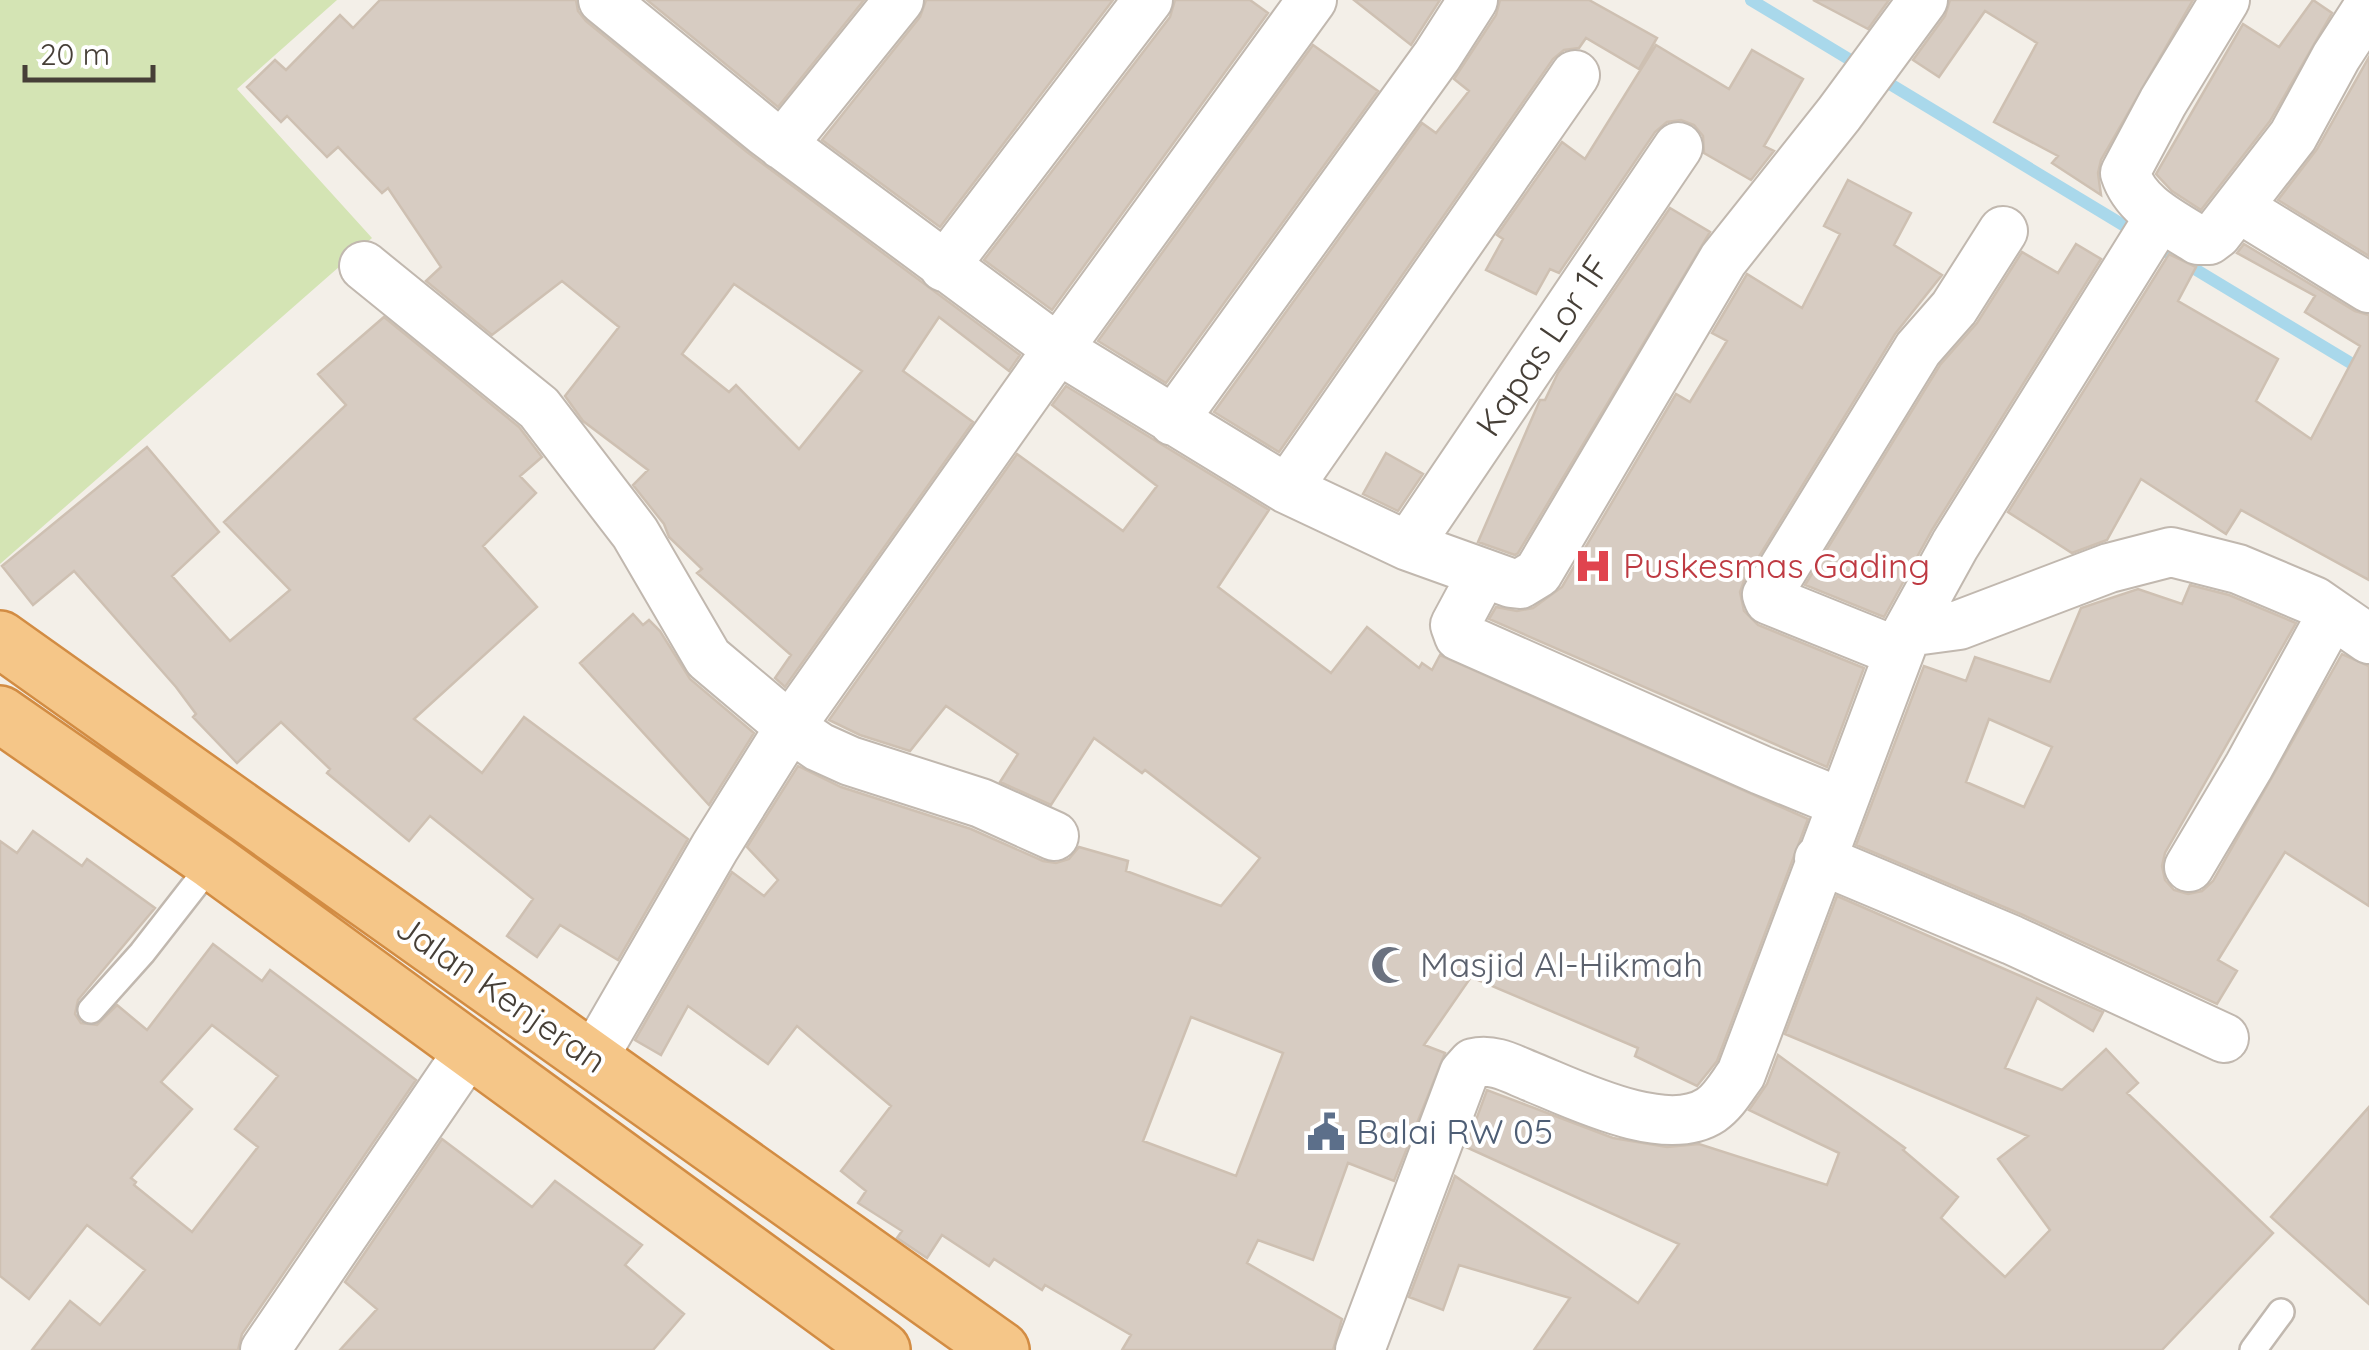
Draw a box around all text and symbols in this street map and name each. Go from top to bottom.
scale bar [25,20,152,82]
text: 20 m [40,35,110,73]
street label: Kapas Lor 1F [1466,247,1619,444]
place label: Puskesmas Gading [1623,543,1930,587]
hospital icon: Puskesmas Gading [1572,545,1614,587]
street label: Jalan Kenjeran [388,904,615,1082]
place label: Masjid Al-Hikmah [1420,942,1703,986]
mosque icon: Masjid Al-Hikmah [1369,944,1411,986]
place label: Balai RW 05 [1356,1109,1553,1153]
public building icon: Balai RW 05 [1305,1111,1347,1153]

